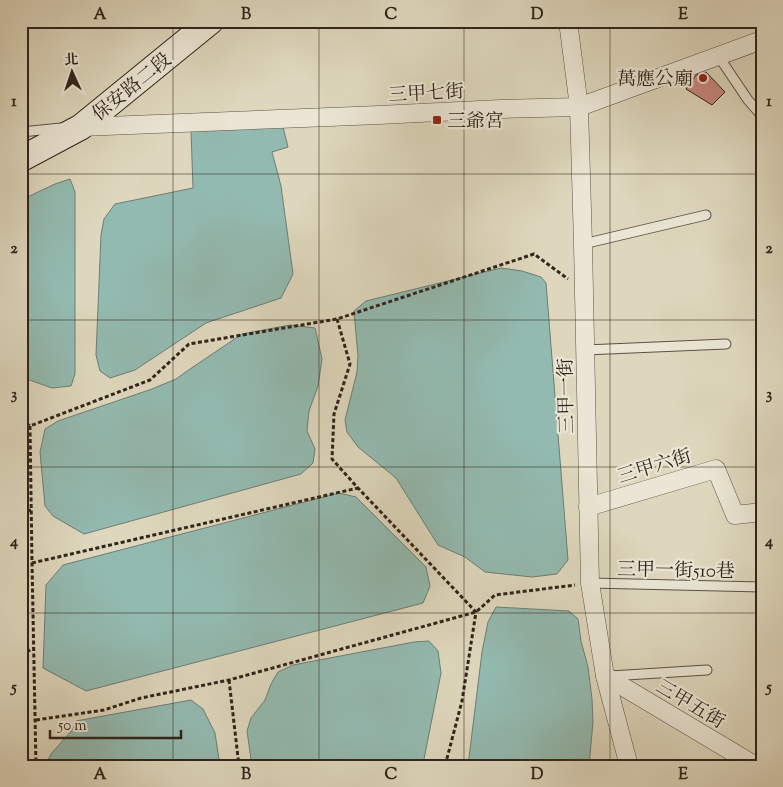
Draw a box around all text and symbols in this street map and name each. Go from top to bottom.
text: A [94,4,107,27]
text: B [241,4,251,27]
text: C [385,4,398,27]
text: D [531,4,544,27]
text: E [678,4,688,27]
north arrow [48,48,98,98]
street label: 保安路二段 [87,48,178,128]
text: 北 [64,51,79,71]
place label: 萬應公廟 [617,67,693,94]
marker: 萬應公廟 [697,72,709,84]
street label: 三甲七街 [387,79,465,110]
text: 1 [11,91,17,114]
text: 1 [766,91,772,114]
place label: 三爺宮 [447,109,504,136]
marker: 三爺宮 [431,114,443,126]
text: 2 [10,238,18,261]
text: 2 [765,238,773,261]
street label: 三甲一街 [553,358,582,434]
text: 3 [11,384,18,407]
text: 3 [766,384,773,407]
street label: 三甲六街 [614,443,695,491]
text: 4 [9,531,18,554]
text: 4 [764,531,773,554]
street label: 三甲一街510巷 [617,557,735,586]
street label: 三甲五街 [650,674,729,736]
text: 5 [9,677,17,700]
text: 5 [764,677,772,700]
scale bar [50,707,181,739]
text: 50 m [57,716,87,737]
text: A [94,764,107,787]
text: B [241,764,251,787]
text: C [385,764,398,787]
text: D [531,764,544,787]
text: E [678,764,688,787]

